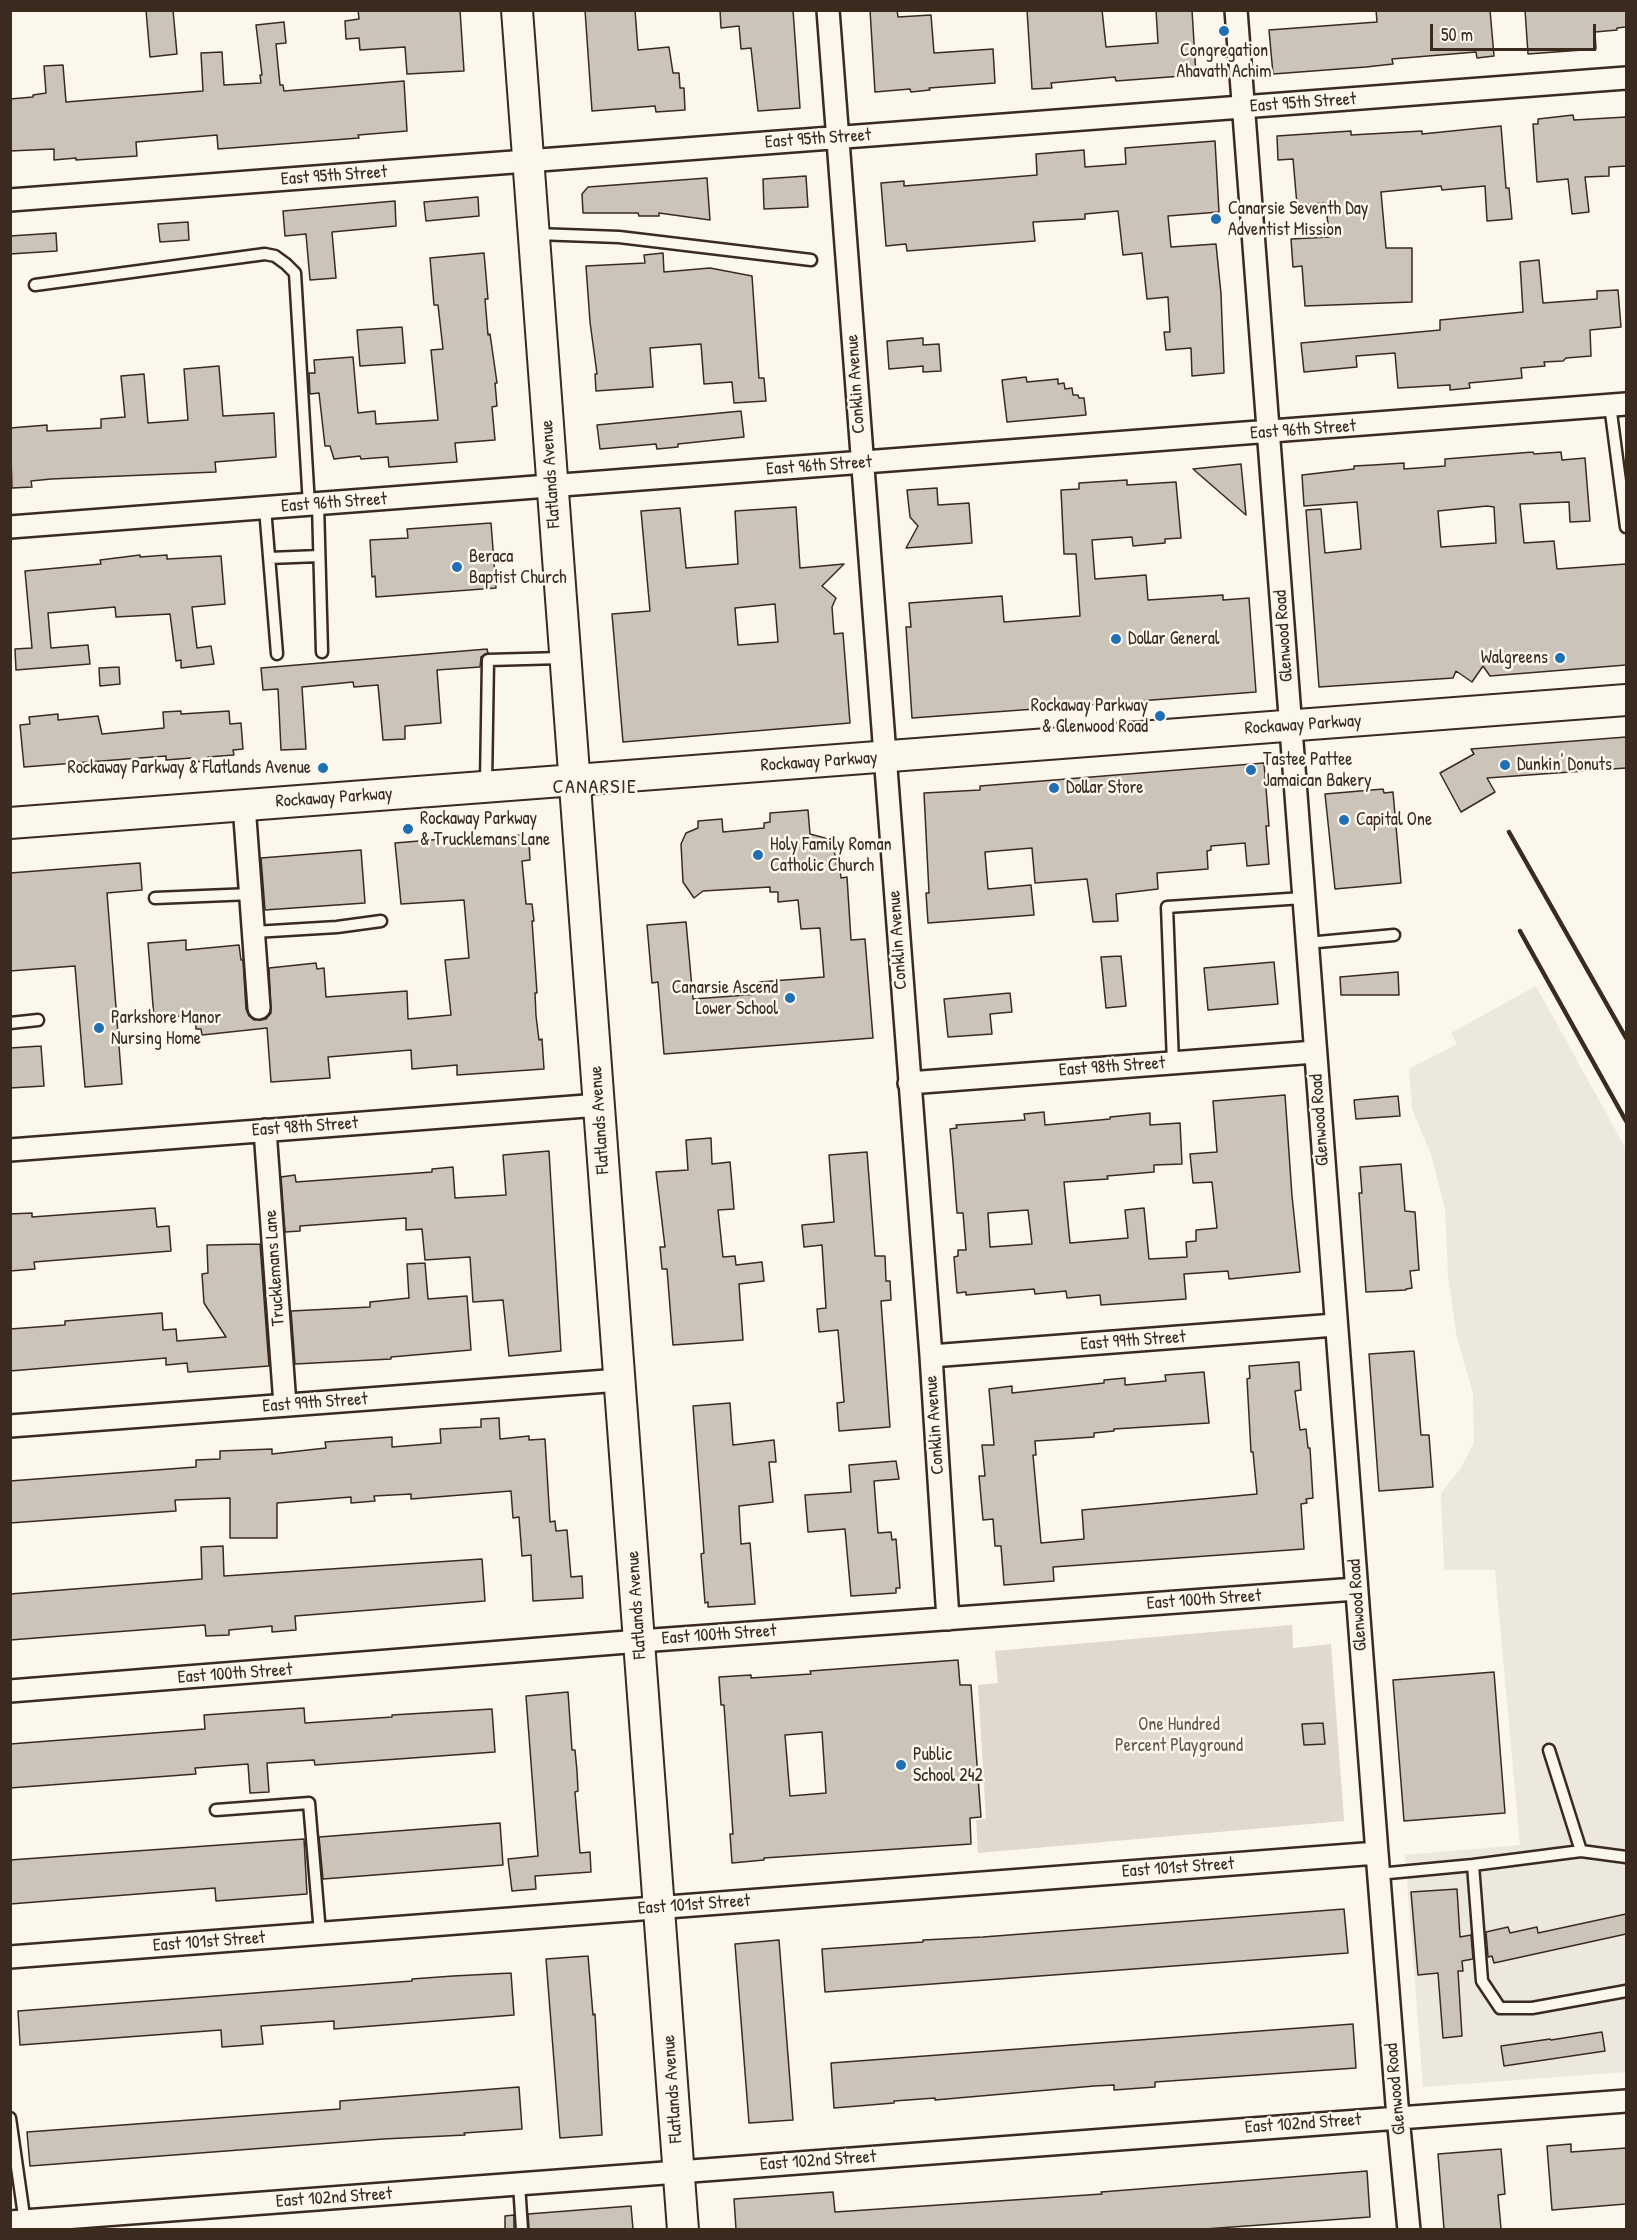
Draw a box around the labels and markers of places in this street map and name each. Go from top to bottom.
marker: Congregation Ahavath Achim [1217,24,1231,38]
place label: Congregation Ahavath Achim [1176,40,1272,82]
place label: Canarsie Seventh Day Adventist Mission [1228,198,1368,240]
marker: Canarsie Seventh Day Adventist Mission [1209,212,1223,226]
place label: Beraca Baptist Church [469,546,566,588]
marker: Beraca Baptist Church [450,560,464,574]
place label: Dollar General [1128,628,1220,650]
marker: Dollar General [1109,632,1123,646]
place label: Walgreens [1481,647,1548,669]
marker: Walgreens [1553,651,1567,665]
place label: Rockaway Parkway & Glenwood Road [1031,695,1148,738]
marker: Rockaway Parkway & Glenwood Road [1153,709,1167,723]
place label: Tastee Pattee Jamaican Bakery [1263,749,1372,792]
place label: Dunkin' Donuts [1517,754,1612,776]
place label: Rockaway Parkway & Flatlands Avenue [67,757,311,779]
marker: Dunkin' Donuts [1498,758,1512,772]
marker: Rockaway Parkway & Flatlands Avenue [316,761,330,775]
marker: Tastee Pattee Jamaican Bakery [1244,763,1258,777]
place label: Dollar Store [1066,777,1143,799]
marker: Dollar Store [1047,781,1061,795]
place label: Rockaway Parkway & Trucklemans Lane [420,808,550,850]
place label: Capital One [1356,809,1432,831]
marker: Capital One [1337,813,1351,827]
marker: Rockaway Parkway & Trucklemans Lane [401,822,415,836]
place label: Holy Family Roman Catholic Church [770,834,892,876]
marker: Holy Family Roman Catholic Church [751,848,765,862]
place label: Canarsie Ascend Lower School [672,977,778,1020]
marker: Canarsie Ascend Lower School [783,991,797,1005]
place label: Parkshore Manor Nursing Home [111,1007,221,1050]
marker: Parkshore Manor Nursing Home [92,1021,106,1035]
place label: Public School 242 [913,1744,983,1786]
marker: Public School 242 [894,1758,908,1772]

